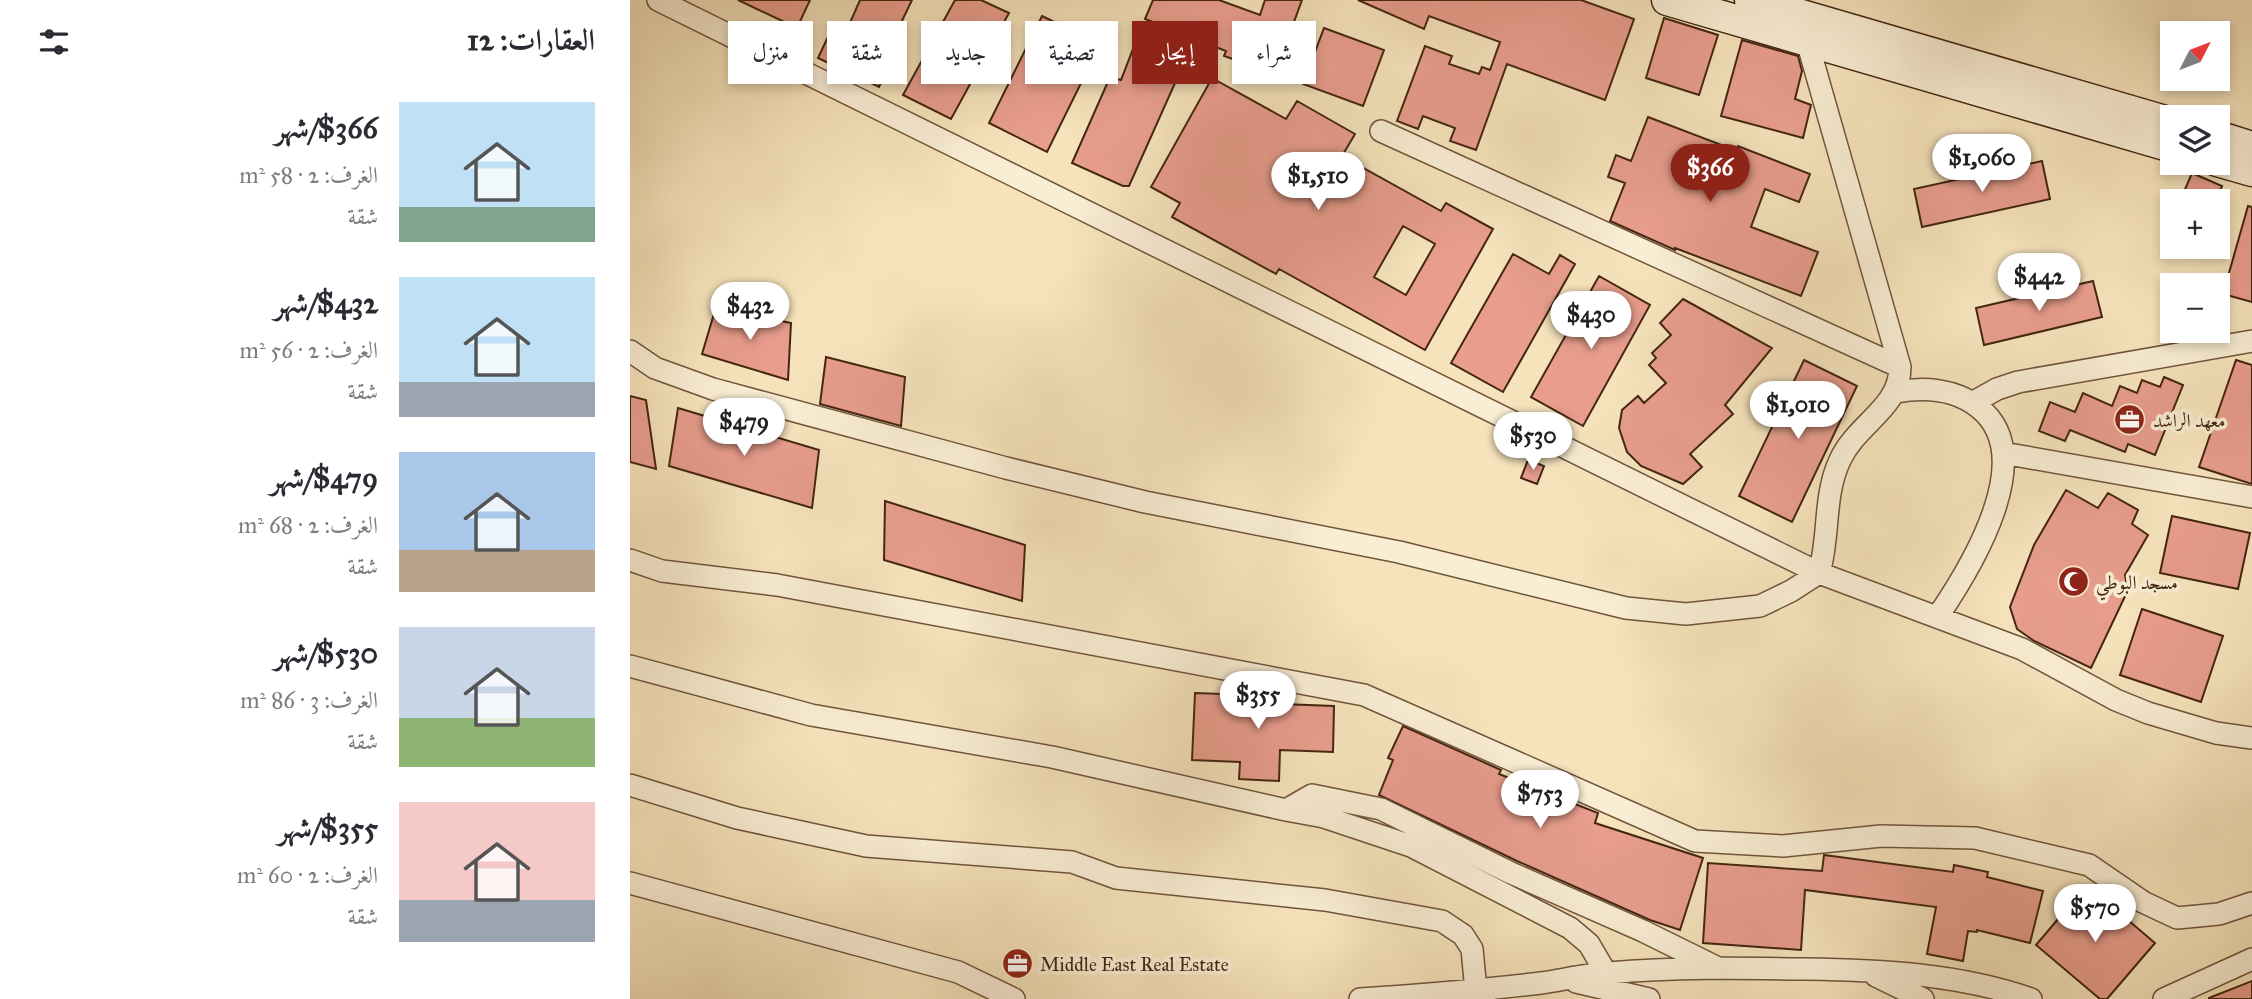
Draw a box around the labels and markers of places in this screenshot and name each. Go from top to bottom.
pin: $1,060 [1925,134,2039,194]
pin: $366 [1669,144,1751,204]
pin: $1,510 [1261,152,1375,212]
pin: $442 [1998,254,2080,313]
pin: $432 [709,282,791,342]
pin: $430 [1550,292,1632,351]
pin: $1,010 [1741,382,1855,441]
pin: $479 [703,398,785,458]
office icon: معهد الراشد [2113,403,2147,437]
place label: معهد الراشد [2153,409,2225,432]
pin: $530 [1492,412,1574,472]
mosque icon: مسجد البوطي [2056,565,2090,599]
place label: مسجد البوطي [2096,571,2178,601]
pin: $355 [1217,672,1299,731]
pin: $753 [1499,770,1581,830]
pin: $570 [2054,884,2136,944]
office icon: Middle East Real Estate [1000,947,1034,981]
place label: Middle East Real Estate [1040,953,1229,976]

